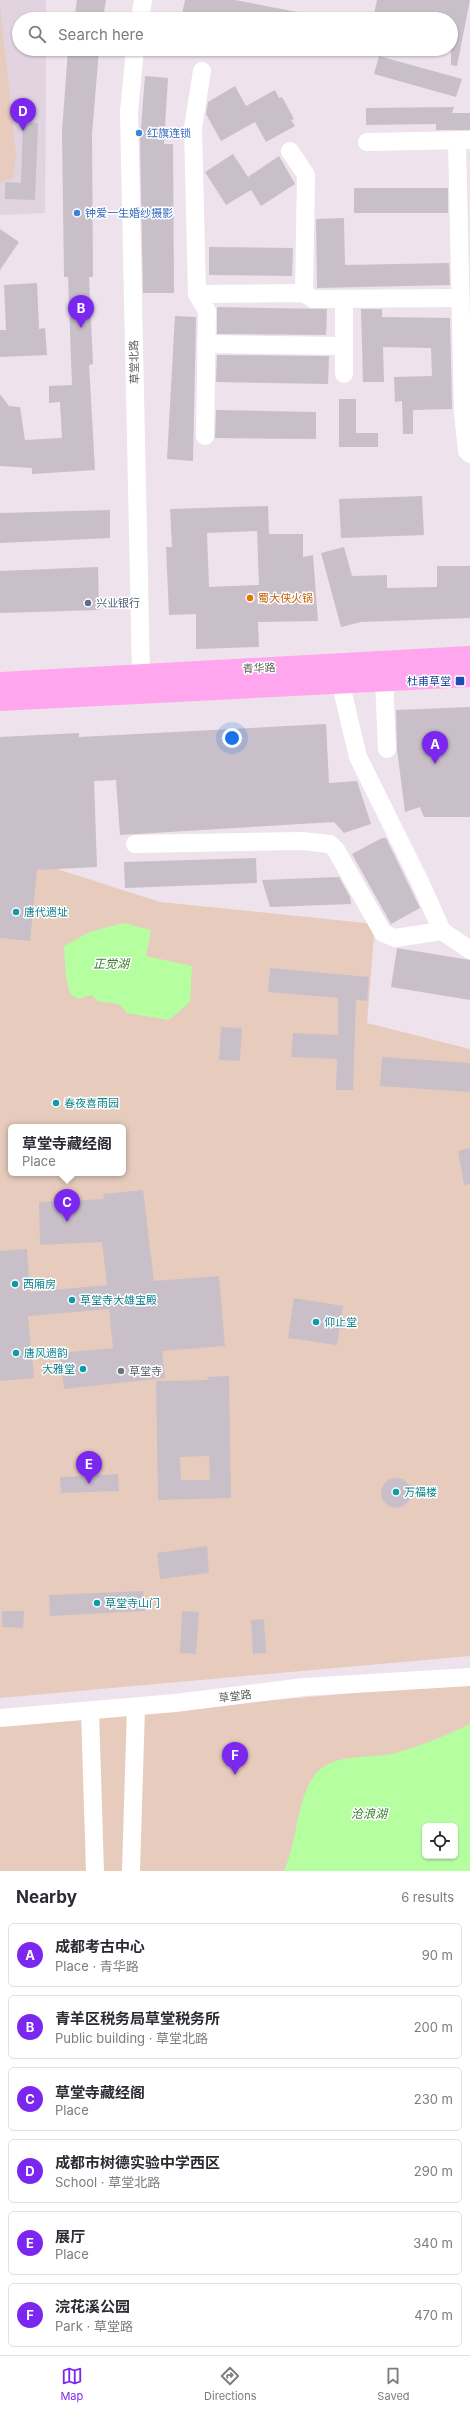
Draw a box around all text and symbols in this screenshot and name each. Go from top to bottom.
search box [12,12,458,56]
icon: search [26,23,48,45]
text: Search here [58,25,144,44]
pin: D [10,98,36,131]
place label: 红旗连锁 [147,126,191,140]
marker: 红旗连锁 [134,128,144,138]
place label: 钟爱一生婚纱摄影 [85,206,173,220]
marker: 钟爱一生婚纱摄影 [72,208,82,218]
pin: B [68,295,94,328]
street label: 草堂北路 [127,340,141,384]
place label: 蜀大侠火锅 [258,591,313,605]
marker: 蜀大侠火锅 [245,593,255,603]
place label: 兴业银行 [96,596,140,610]
marker: 兴业银行 [83,598,93,608]
street label: 青华路 [242,660,276,676]
place label: 杜甫草堂 [407,674,451,688]
marker: 杜甫草堂 [454,675,466,687]
your location [222,728,242,748]
pin: A [422,731,448,764]
place label: 唐代遗址 [24,905,68,919]
marker: 唐代遗址 [11,907,21,917]
water label: 正觉湖 [93,956,131,971]
place label: 春夜喜雨园 [64,1096,119,1110]
marker: 春夜喜雨园 [51,1098,61,1108]
popup [8,1124,126,1176]
text: 草堂寺藏经阁 [22,1134,112,1153]
text: Place [22,1153,56,1169]
pin: C [54,1189,80,1222]
place label: 西厢房 [23,1277,56,1291]
marker: 西厢房 [10,1279,20,1289]
place label: 草堂寺大雄宝殿 [80,1293,157,1307]
marker: 草堂寺大雄宝殿 [67,1295,77,1305]
place label: 仰止堂 [324,1315,357,1329]
marker: 仰止堂 [311,1317,321,1327]
place label: 唐风遗韵 [24,1346,68,1360]
marker: 唐风遗韵 [11,1348,21,1358]
place label: 大雅堂 [42,1362,75,1376]
marker: 大雅堂 [78,1364,88,1374]
place label: 草堂寺 [129,1364,162,1378]
marker: 草堂寺 [116,1366,126,1376]
pin: E [76,1451,102,1484]
place label: 万福楼 [404,1485,437,1499]
marker: 万福楼 [391,1487,401,1497]
place label: 草堂寺山门 [105,1596,160,1610]
marker: 草堂寺山门 [92,1598,102,1608]
street label: 草堂路 [218,1687,252,1705]
pin: F [222,1742,248,1775]
water label: 沧浪湖 [351,1806,389,1821]
map controls [422,1823,458,1859]
button: locate [422,1823,458,1859]
text: Nearby [16,1887,77,1907]
text: 6 results [401,1889,454,1905]
text: 成都考古中心 [55,1937,145,1956]
text: A [25,1947,35,1963]
text: 90 m [422,1947,453,1963]
text: Place · 青华路 [55,1958,139,1974]
text: 青羊区税务局草堂税务所 [55,2009,220,2028]
text: B [26,2019,34,2035]
text: 200 m [414,2019,453,2035]
text: Public building · 草堂北路 [55,2030,208,2046]
text: 草堂寺藏经阁 [55,2083,145,2102]
text: C [25,2091,35,2107]
text: 230 m [414,2091,453,2107]
text: Place [55,2102,89,2118]
text: 成都市树德实验中学西区 [55,2153,220,2172]
text: D [25,2163,35,2179]
text: 290 m [414,2163,453,2179]
text: School · 草堂北路 [55,2174,160,2190]
text: 展厅 [55,2227,85,2246]
text: E [26,2235,34,2251]
text: 340 m [413,2235,453,2251]
text: Place [55,2246,89,2262]
text: 浣花溪公园 [55,2297,130,2316]
text: F [26,2307,34,2323]
text: 470 m [414,2307,453,2323]
text: Park · 草堂路 [55,2318,133,2334]
tab: Map [60,2365,83,2403]
tab: Directions [204,2365,257,2403]
tab: Saved [377,2365,410,2403]

